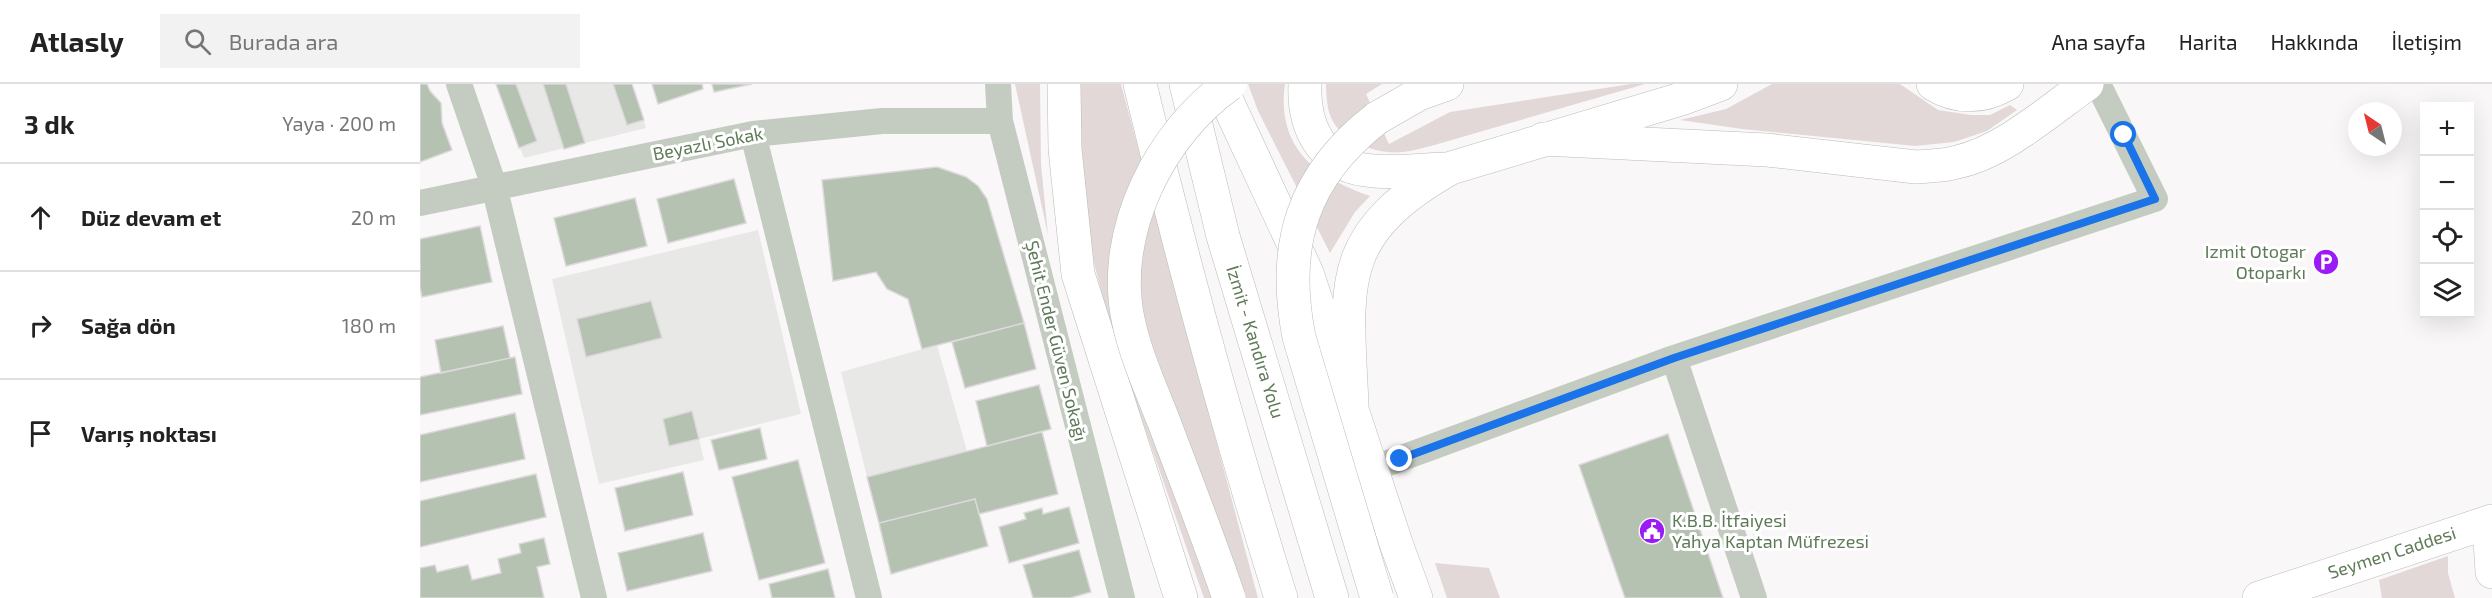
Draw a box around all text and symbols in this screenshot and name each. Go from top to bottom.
search box [160,14,580,68]
text: Atlasly [30,24,124,58]
icon: search [181,25,214,58]
text: Burada ara [229,28,338,54]
text: Ana sayfa [2051,29,2146,54]
text: Harita [2179,29,2238,54]
text: Hakkında [2271,29,2358,54]
text: İletişim [2391,29,2462,54]
north arrow [2348,102,2402,156]
map controls [2420,102,2474,318]
button: + [2420,102,2474,156]
text: 3 dk [24,108,74,139]
text: Yaya · 200 m [282,111,396,135]
route start [2110,121,2136,147]
street label: Beyazlı Sokak [651,122,765,164]
button: − [2420,156,2474,210]
icon: ahead [24,201,57,234]
text: Düz devam et [81,204,221,230]
text: 20 m [351,205,396,229]
button: locate [2420,210,2474,264]
street label: Şehit Ender Güven Sokağı [1020,238,1093,444]
place label: Izmit Otogar Otoparkı [2205,240,2306,283]
parking icon: Izmit Otogar Otoparkı [2311,247,2341,277]
street label: İzmit - Kandıra Yolu [1222,263,1290,421]
button: layers [2420,264,2474,318]
icon: right [24,309,57,342]
text: Sağa dön [81,312,176,338]
text: 180 m [342,313,396,337]
icon: arrive [24,417,57,450]
text: Varış noktası [81,420,217,446]
route end [1386,445,1412,471]
place label: K.B.B. İtfaiyesi Yahya Kaptan Müfrezesi [1672,509,1869,552]
public building icon: K.B.B. İtfaiyesi Yahya Kaptan Müfrezesi [1637,516,1667,546]
street label: Seymen Caddesi [2325,521,2458,583]

